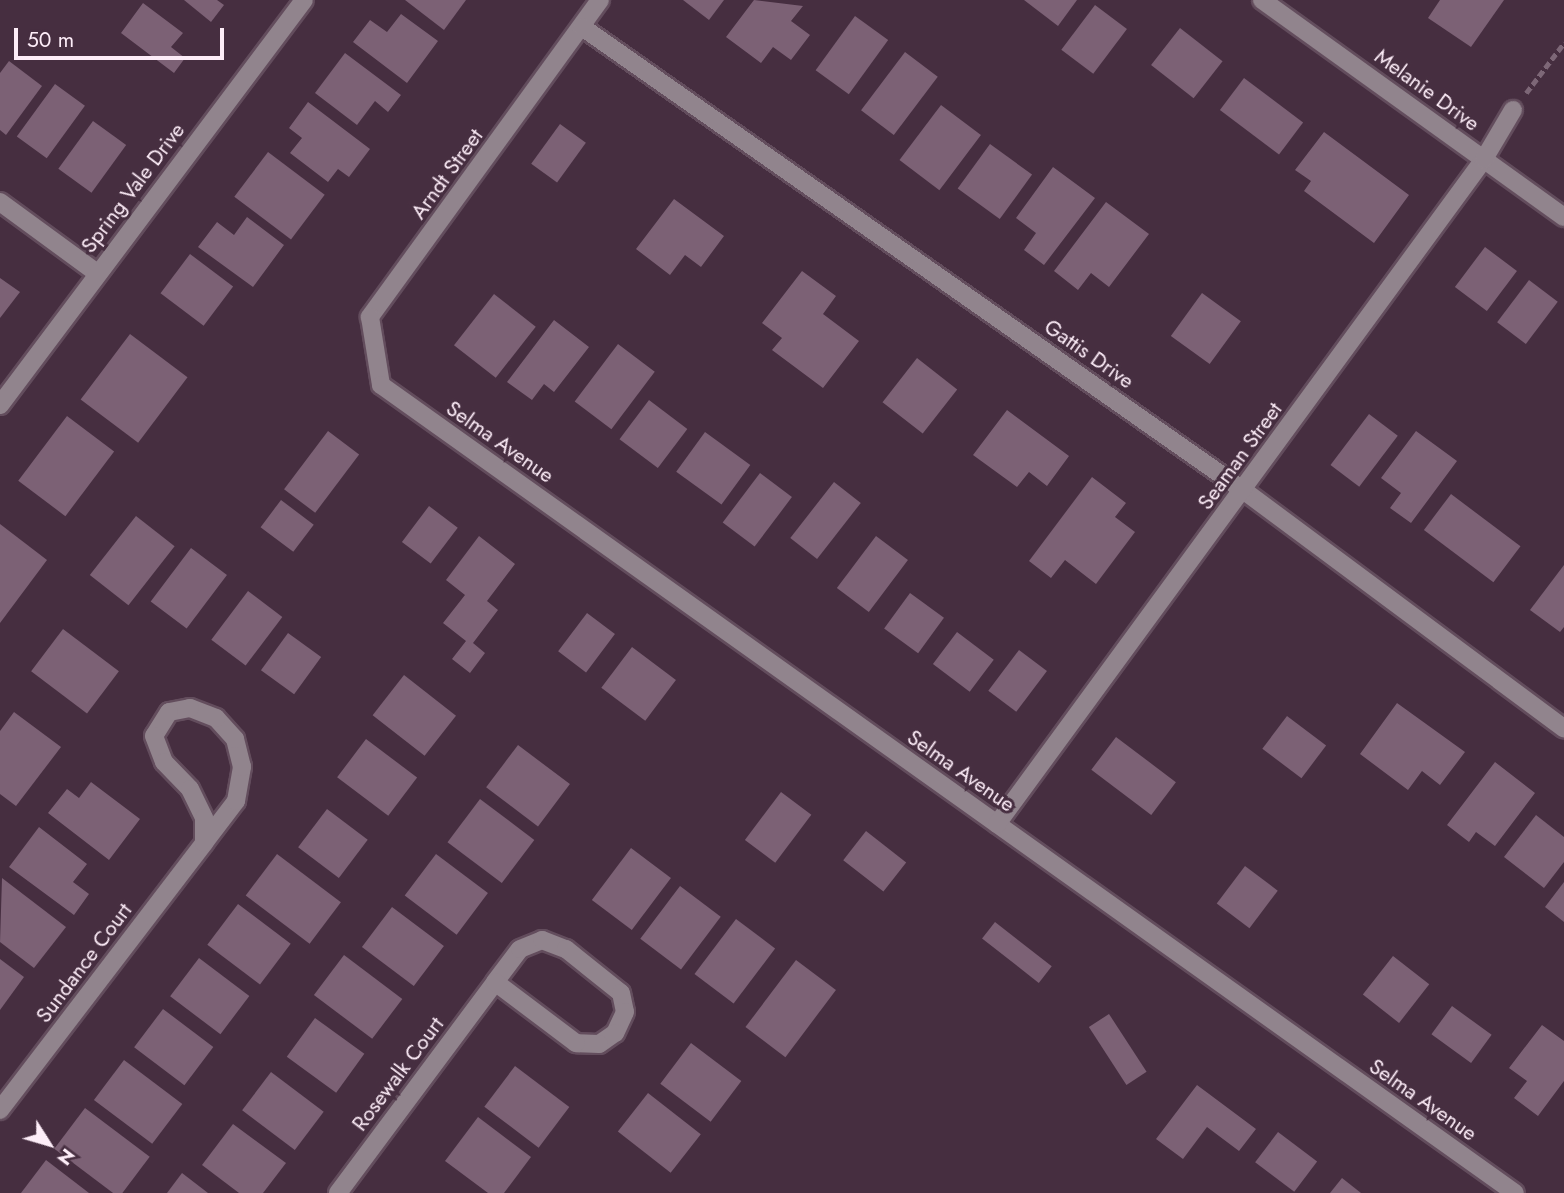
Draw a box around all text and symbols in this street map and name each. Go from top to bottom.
scale bar [18,14,228,58]
text: 50 m [27,25,74,55]
street label: Melanie Drive [1370,44,1484,136]
street label: Spring Vale Drive [76,118,190,258]
street label: Arndt Street [406,124,488,224]
street label: Gattis Drive [1039,314,1139,394]
street label: Selma Avenue [441,396,559,488]
street label: Seaman Street [1193,397,1287,515]
street label: Selma Avenue [902,725,1020,817]
street label: Sundance Court [31,898,137,1028]
street label: Rosewalk Court [347,1012,449,1136]
street label: Selma Avenue [1364,1054,1482,1146]
north arrow [14,1109,84,1179]
text: N [51,1143,81,1171]

